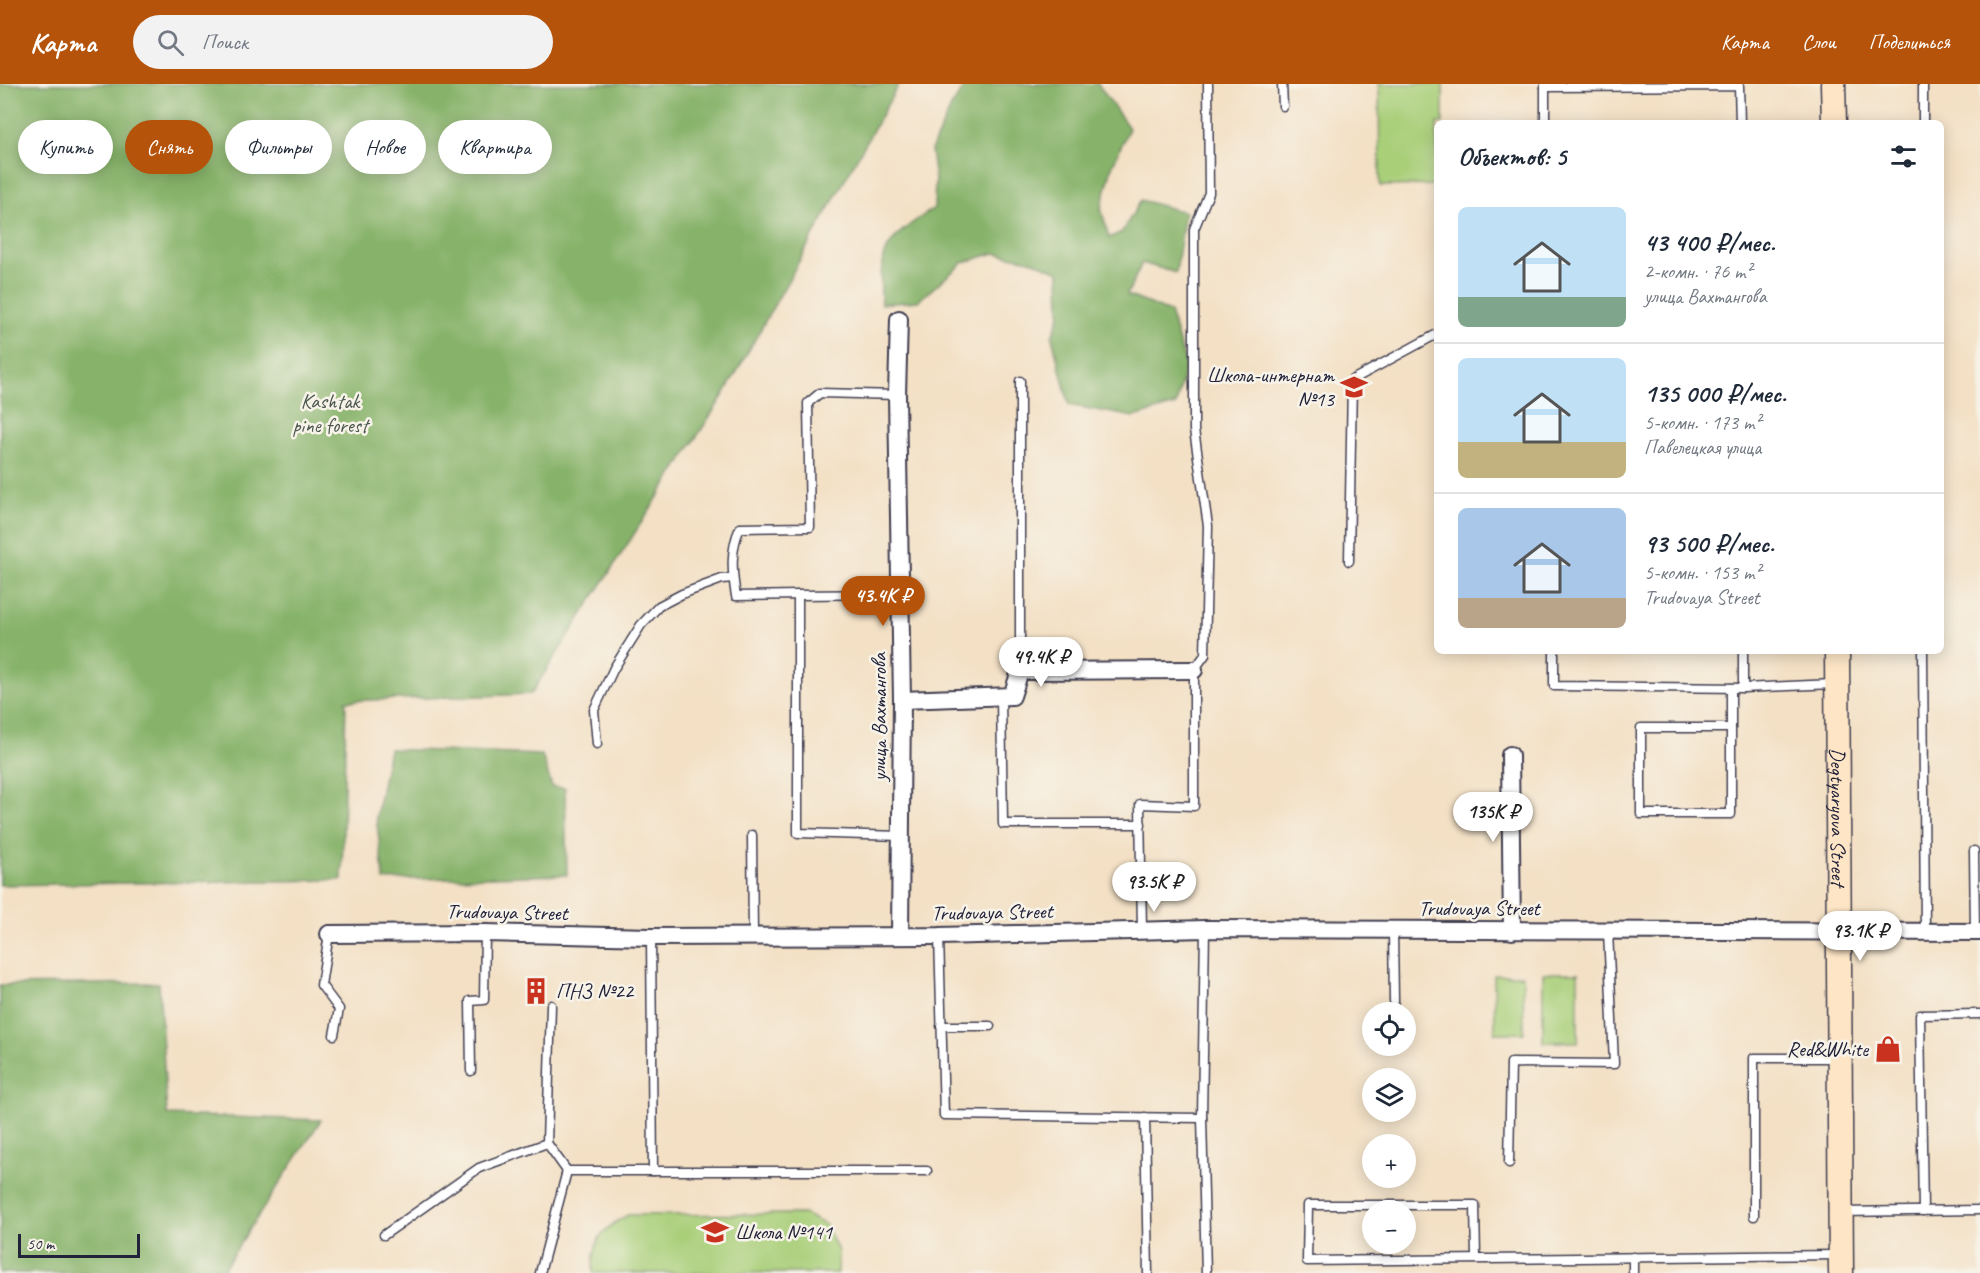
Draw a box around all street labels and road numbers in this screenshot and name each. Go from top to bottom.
street label: улица Вахтангова [866,651,892,783]
street label: Degtyaryova Street [1825,748,1852,889]
street label: Trudovaya Street [1418,895,1542,921]
street label: Trudovaya Street [446,898,570,926]
street label: Trudovaya Street [931,898,1055,926]

